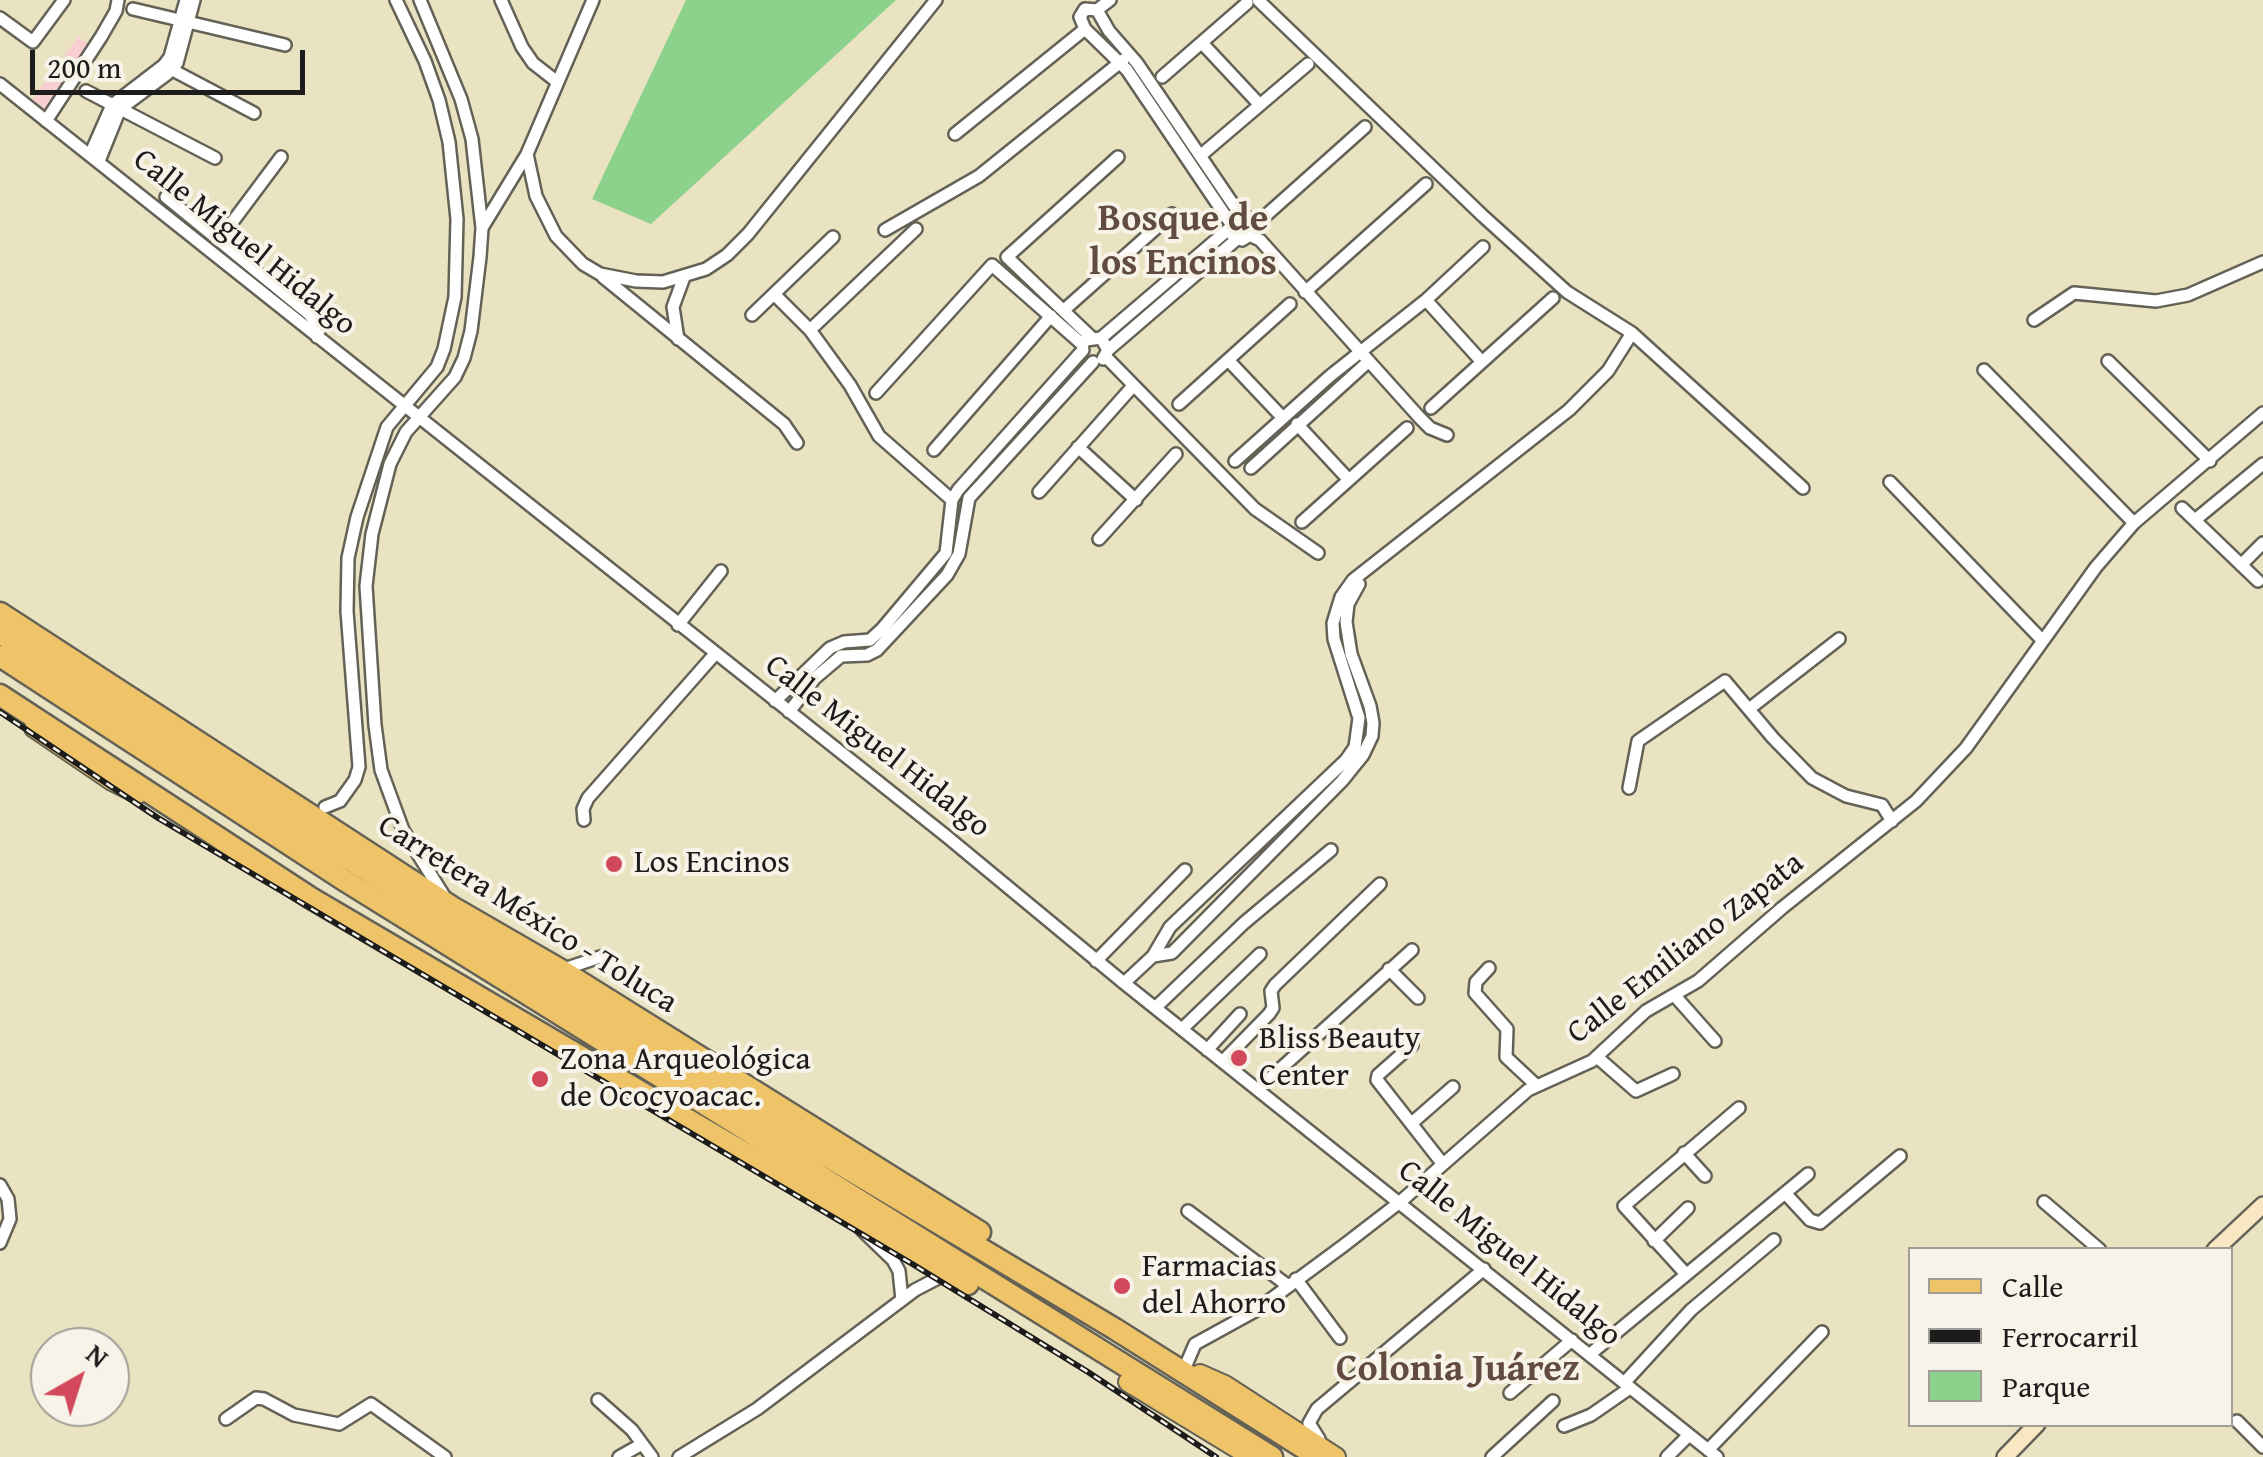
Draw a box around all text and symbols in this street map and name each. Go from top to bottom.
scale bar [35,30,310,92]
text: 200 m [47,45,121,89]
street label: Calle Miguel Hidalgo [125,141,363,345]
district label: Bosque de los Encinos [1089,197,1277,286]
street label: Calle Miguel Hidalgo [757,647,997,847]
street label: Carretera México - Toluca [370,807,684,1023]
place label: Los Encinos [634,845,790,883]
street label: Calle Emiliano Zapata [1560,845,1812,1053]
marker: Los Encinos [603,853,625,875]
place label: Bliss Beauty Center [1259,1021,1420,1096]
place label: Zona Arqueológica de Ococyoacac. [560,1042,811,1117]
marker: Bliss Beauty Center [1228,1047,1250,1069]
marker: Zona Arqueológica de Ococyoacac. [529,1068,551,1090]
street label: Calle Miguel Hidalgo [1390,1152,1628,1356]
legend [1908,1247,2233,1427]
place label: Farmacias del Ahorro [1142,1249,1286,1324]
text: Calle [2002,1264,2063,1308]
marker: Farmacias del Ahorro [1111,1275,1133,1297]
text: Ferrocarril [2002,1314,2138,1358]
north arrow [30,1327,130,1427]
text: N [78,1333,118,1377]
district label: Colonia Juárez [1336,1347,1580,1393]
text: Parque [2002,1364,2090,1408]

